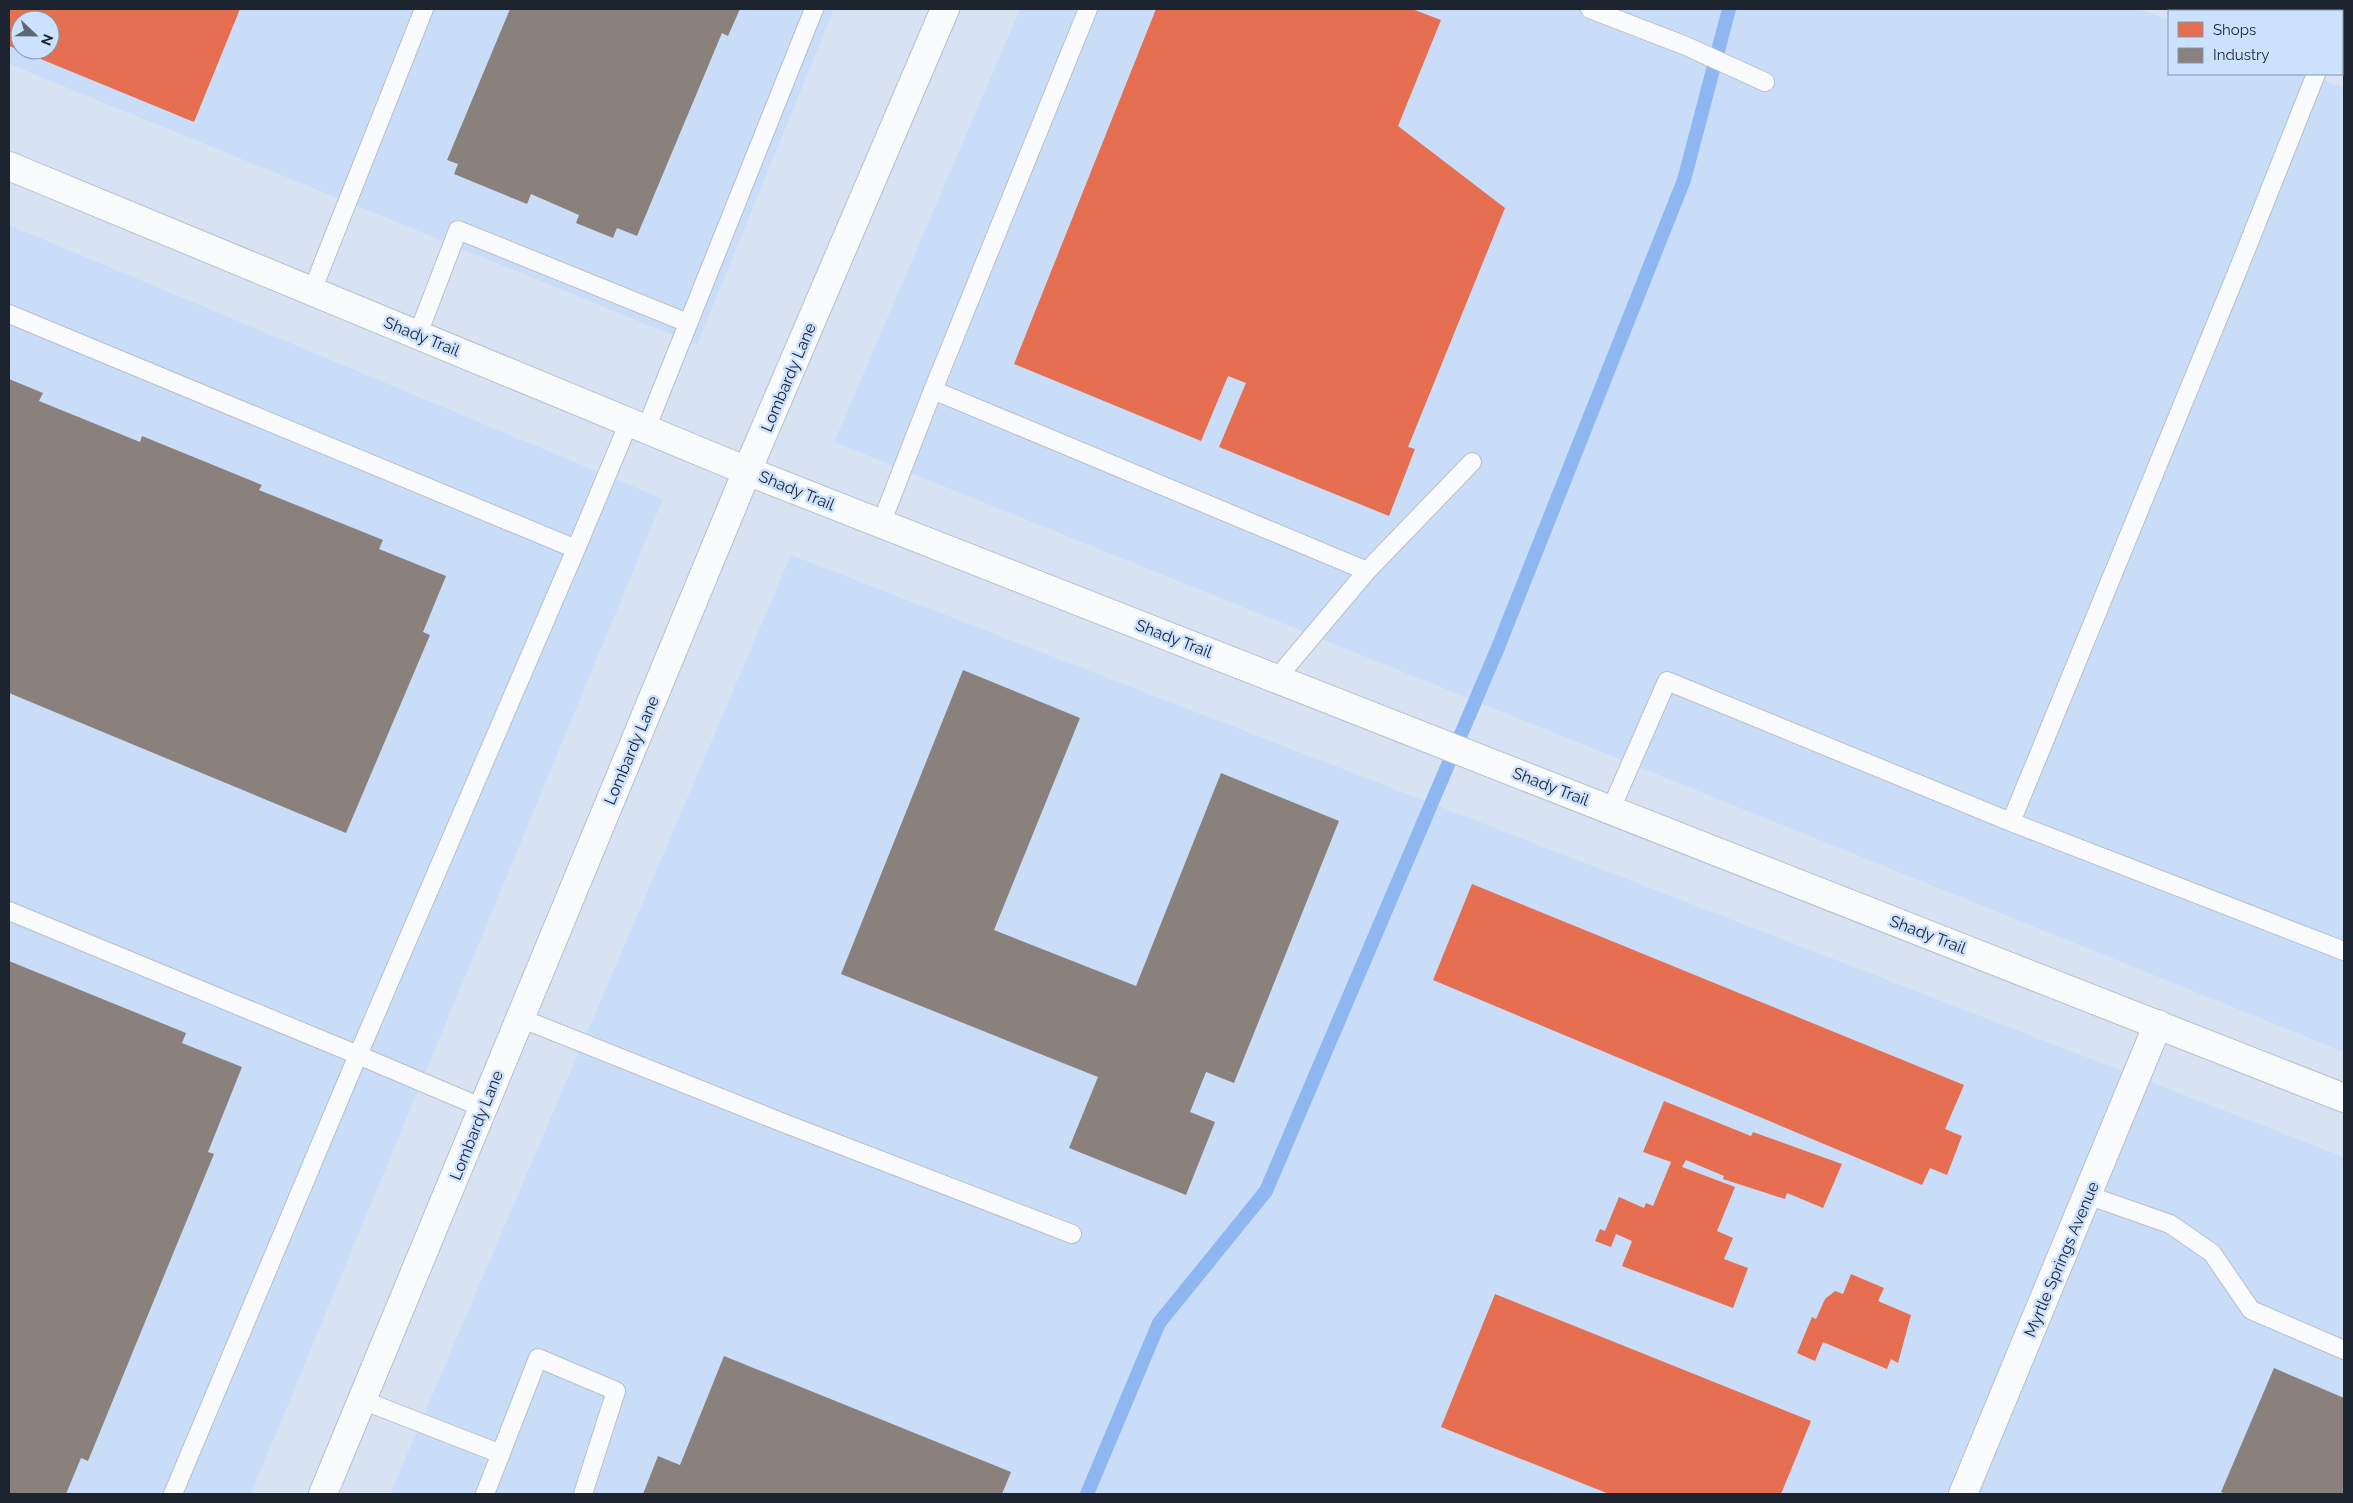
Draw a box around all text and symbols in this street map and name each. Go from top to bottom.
north arrow [10,10,60,60]
legend [2168,10,2343,75]
text: Shops [2213,21,2256,39]
text: N [38,32,56,48]
text: Industry [2213,46,2269,64]
street label: Shady Trail [381,313,463,361]
street label: Lombardy Lane [757,320,820,434]
street label: Shady Trail [756,467,838,515]
street label: Shady Trail [1133,615,1215,662]
street label: Lombardy Lane [600,693,663,807]
street label: Shady Trail [1510,763,1592,810]
street label: Shady Trail [1887,911,1969,958]
street label: Lombardy Lane [446,1068,507,1183]
street label: Myrtle Springs Avenue [2020,1179,2103,1340]

